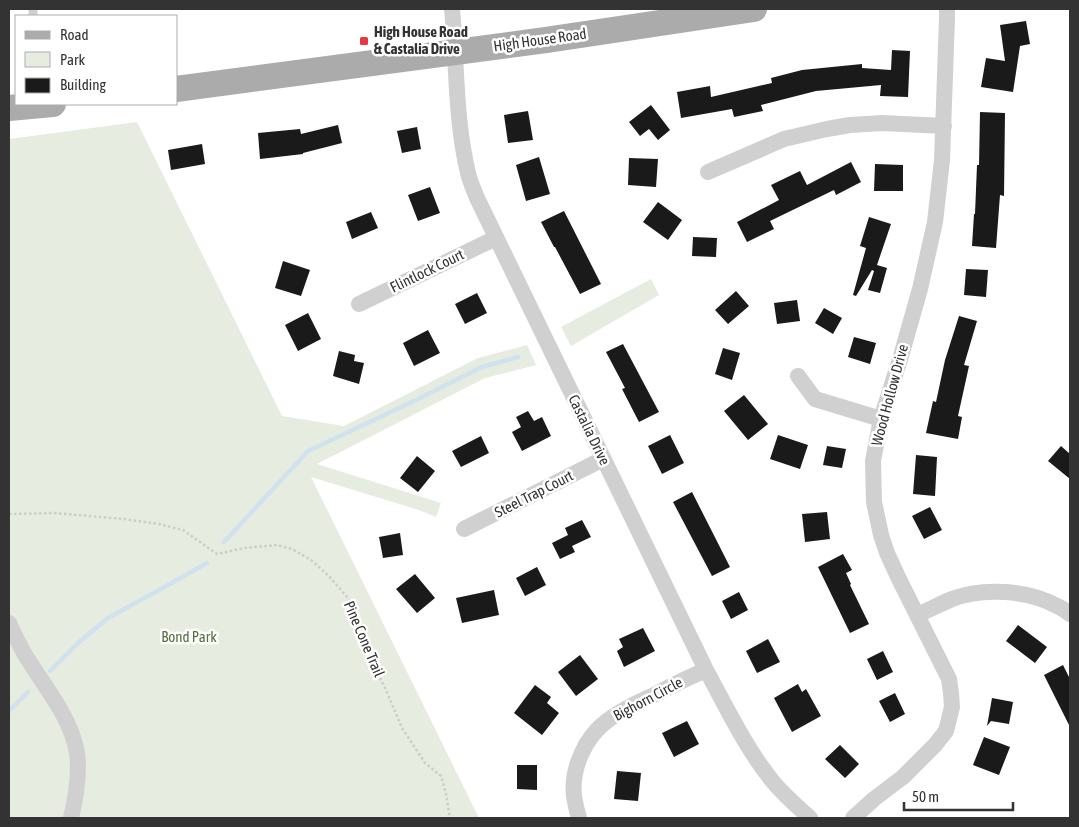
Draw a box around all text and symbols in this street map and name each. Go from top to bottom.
legend [15,15,178,105]
place label: High House Road & Castalia Drive [374,23,468,57]
street label: High House Road [492,25,588,54]
text: Road [60,26,89,43]
marker: High House Road & Castalia Drive [358,35,370,47]
text: Park [60,51,85,68]
text: Building [60,76,106,93]
street label: Flintlock Court [387,245,466,296]
street label: Wood Hollow Drive [868,342,911,447]
street label: Castalia Drive [565,392,614,468]
street label: Steel Trap Court [492,467,576,521]
street label: Pine Cone Trail [341,598,388,679]
park label: Bond Park [161,628,217,645]
street label: Bighorn Circle [610,673,685,724]
scale bar [904,780,1013,812]
text: 50 m [912,788,939,805]

